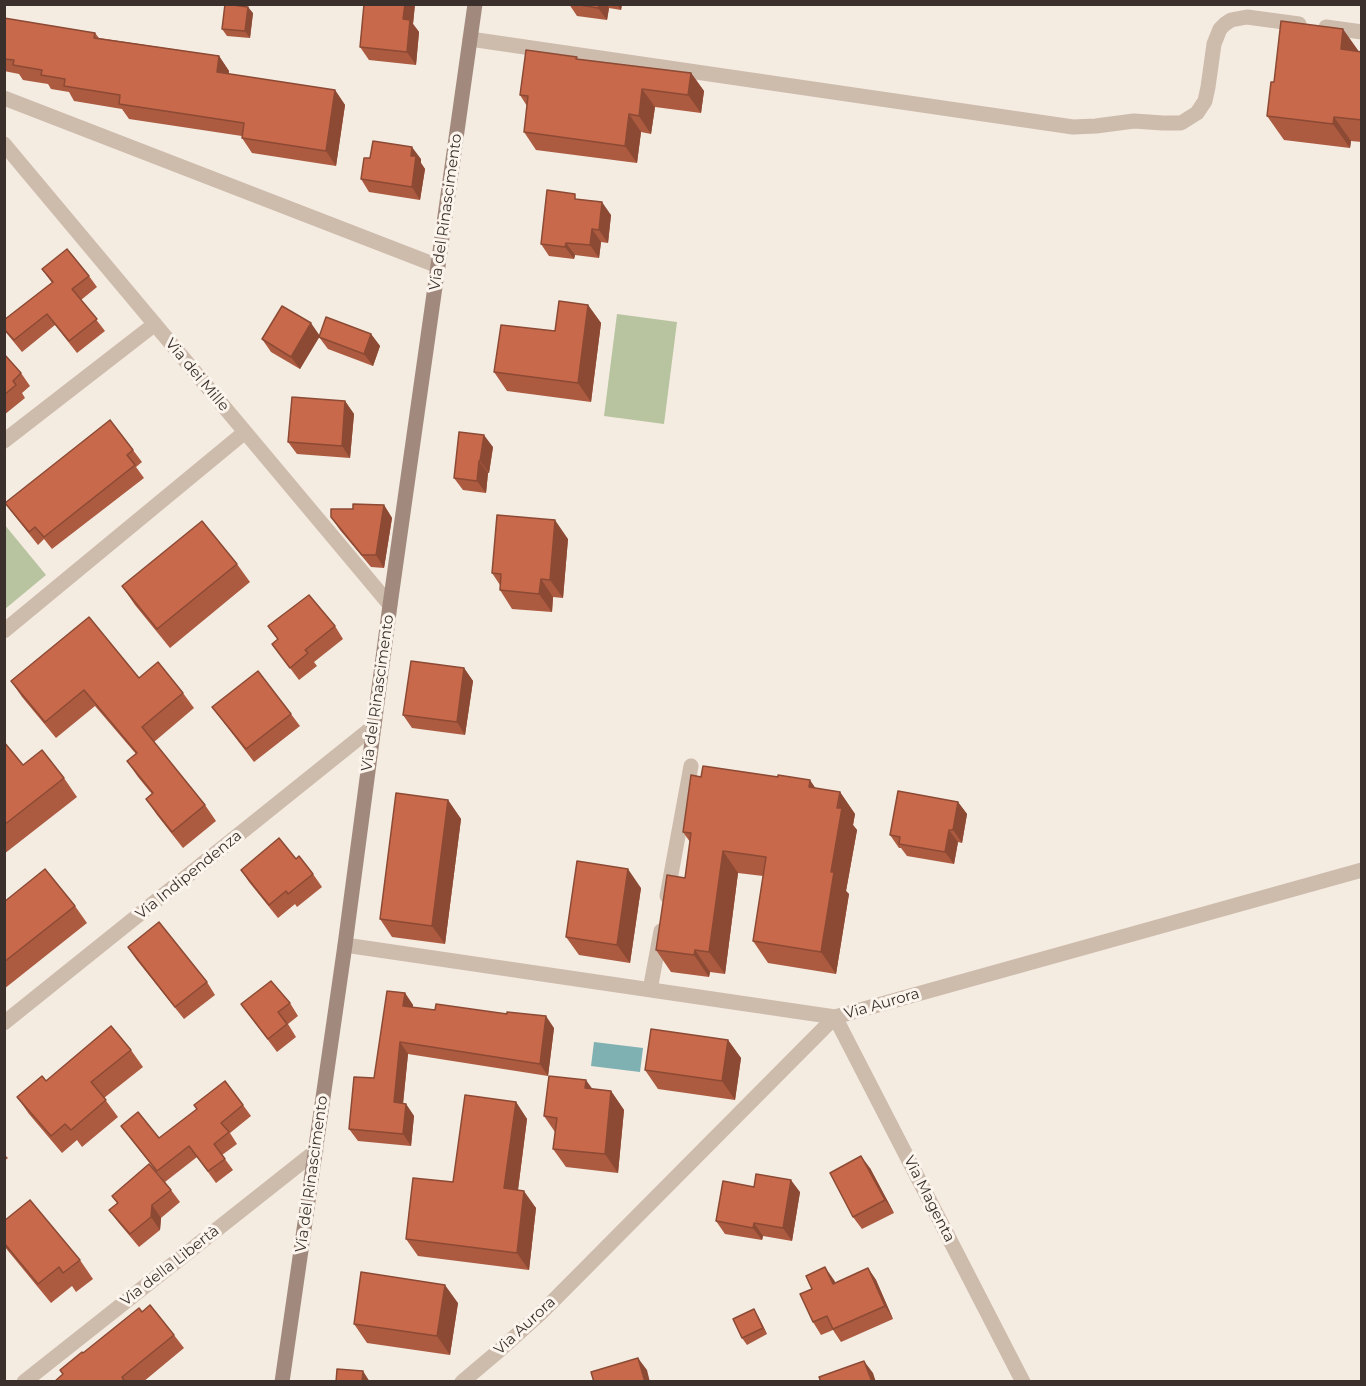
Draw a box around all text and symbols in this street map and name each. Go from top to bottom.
street label: Via del Rinascimento [426,132,466,292]
street label: Via dei Mille [161,335,233,415]
street label: Via del Rinascimento [358,613,398,773]
street label: Via Indipendenza [132,827,246,923]
street label: Via Aurora [842,985,922,1023]
street label: Via del Rinascimento [292,1094,332,1254]
street label: Via Magenta [900,1153,958,1245]
street label: Via della Libertà [117,1222,223,1310]
street label: Via Aurora [491,1293,559,1359]

